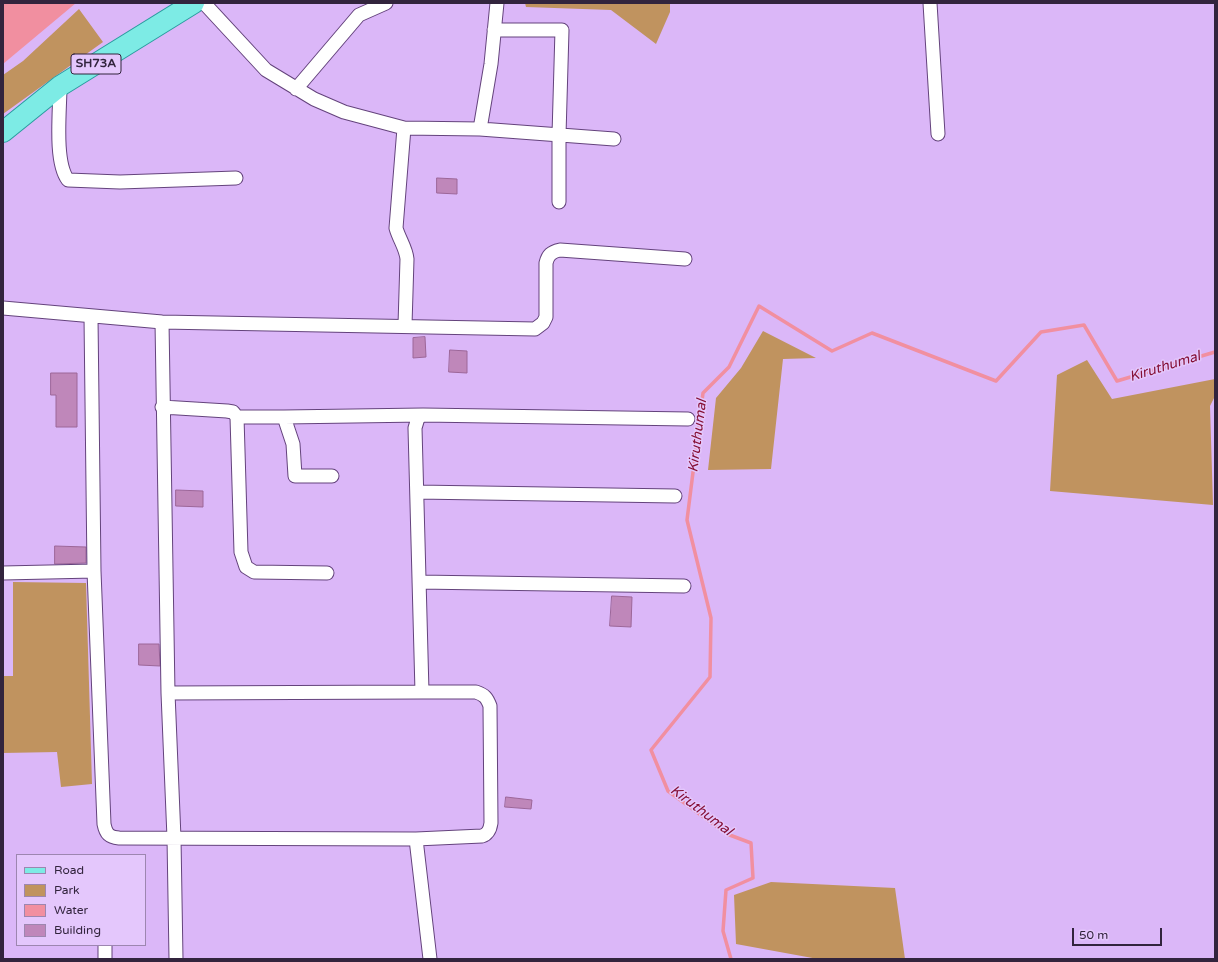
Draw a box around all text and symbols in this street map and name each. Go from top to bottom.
road number: SH73A [71,54,121,74]
water label: Kiruthumal [1127,348,1203,386]
water label: Kiruthumal [685,399,711,473]
water label: Kiruthumal [667,782,735,840]
legend [16,854,146,946]
text: Road [54,863,84,877]
text: Park [54,883,80,897]
text: Water [54,903,88,917]
scale bar [1074,920,1164,946]
text: Building [54,923,101,937]
text: 50 m [1079,928,1108,942]

